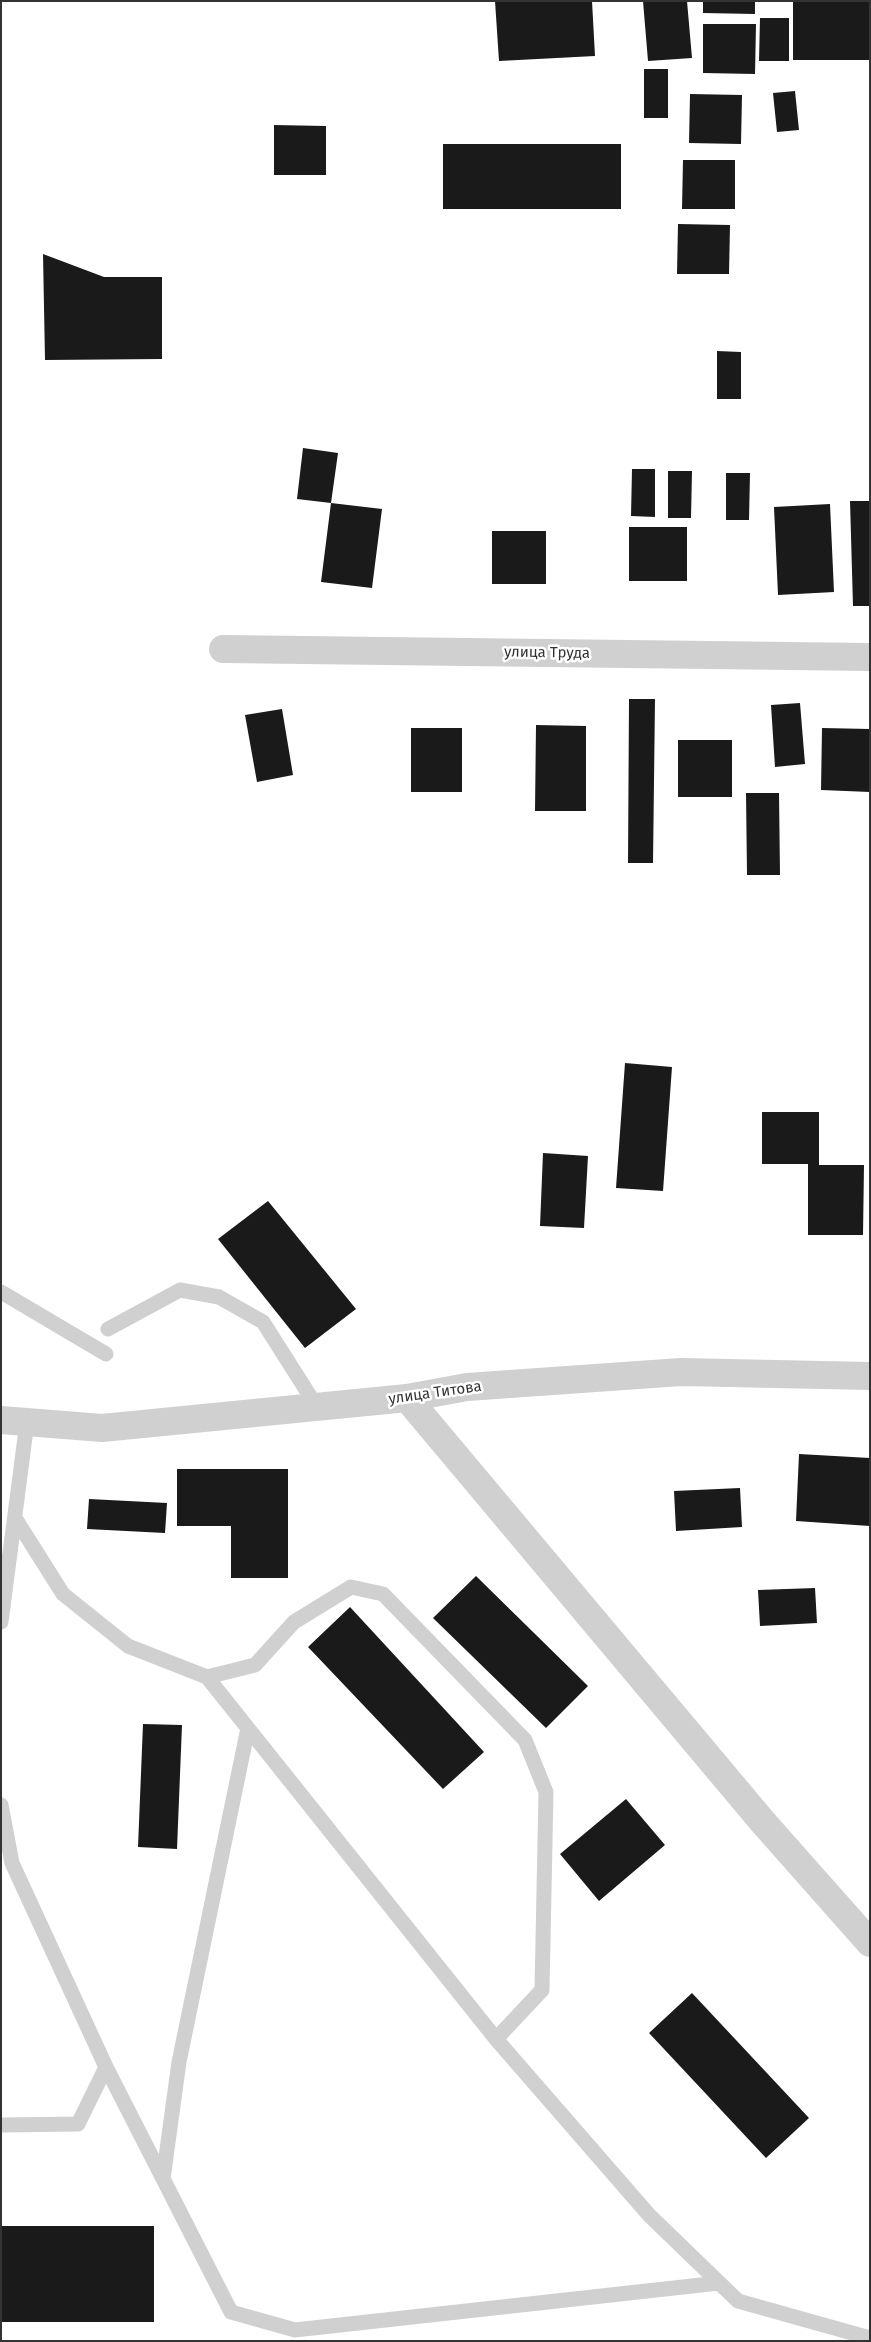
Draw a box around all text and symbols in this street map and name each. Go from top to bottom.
street label: улица Труда [504,643,590,663]
street label: улица Титова [387,1378,483,1408]

